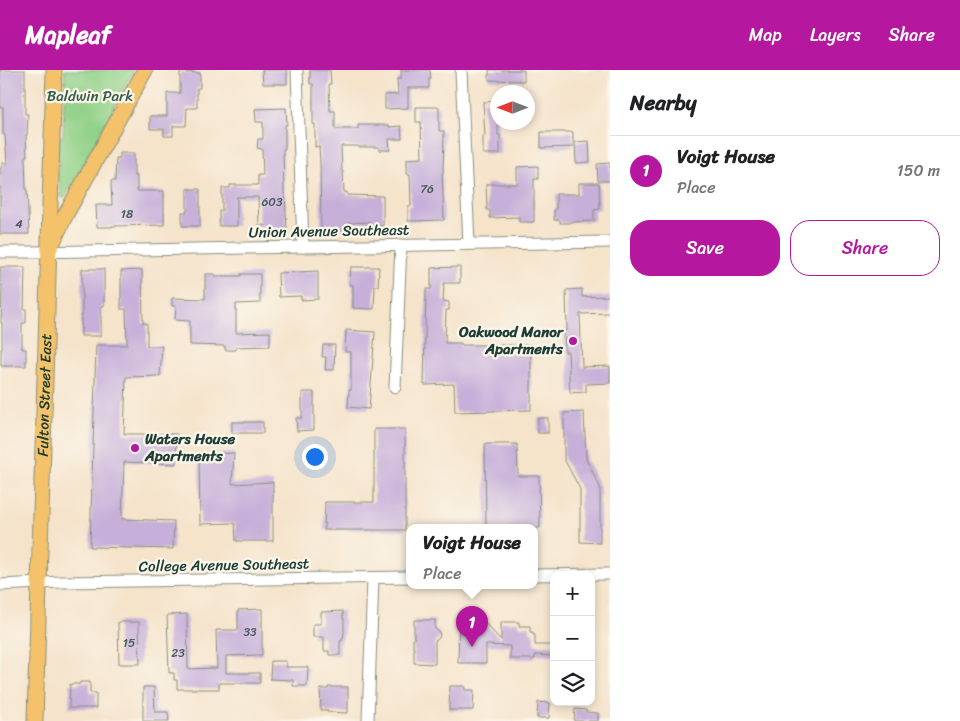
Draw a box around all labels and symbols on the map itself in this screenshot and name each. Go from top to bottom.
park label: Baldwin Park [47,83,133,109]
north arrow [490,85,535,130]
house number: 76 [420,178,434,200]
house number: 603 [262,191,283,213]
house number: 18 [121,203,133,225]
house number: 4 [15,213,23,235]
street label: Union Avenue Southeast [248,217,410,245]
place label: Oakwood Manor Apartments [458,319,565,362]
street label: Fulton Street East [30,333,59,457]
marker: Oakwood Manor Apartments [567,335,579,347]
place label: Waters House Apartments [144,426,236,469]
marker: Waters House Apartments [129,442,141,454]
your location [302,444,328,470]
street label: College Avenue Southeast [138,551,310,579]
pin: 1 [456,606,488,647]
house number: 33 [243,621,257,643]
house number: 15 [123,632,135,654]
house number: 23 [171,642,185,664]

